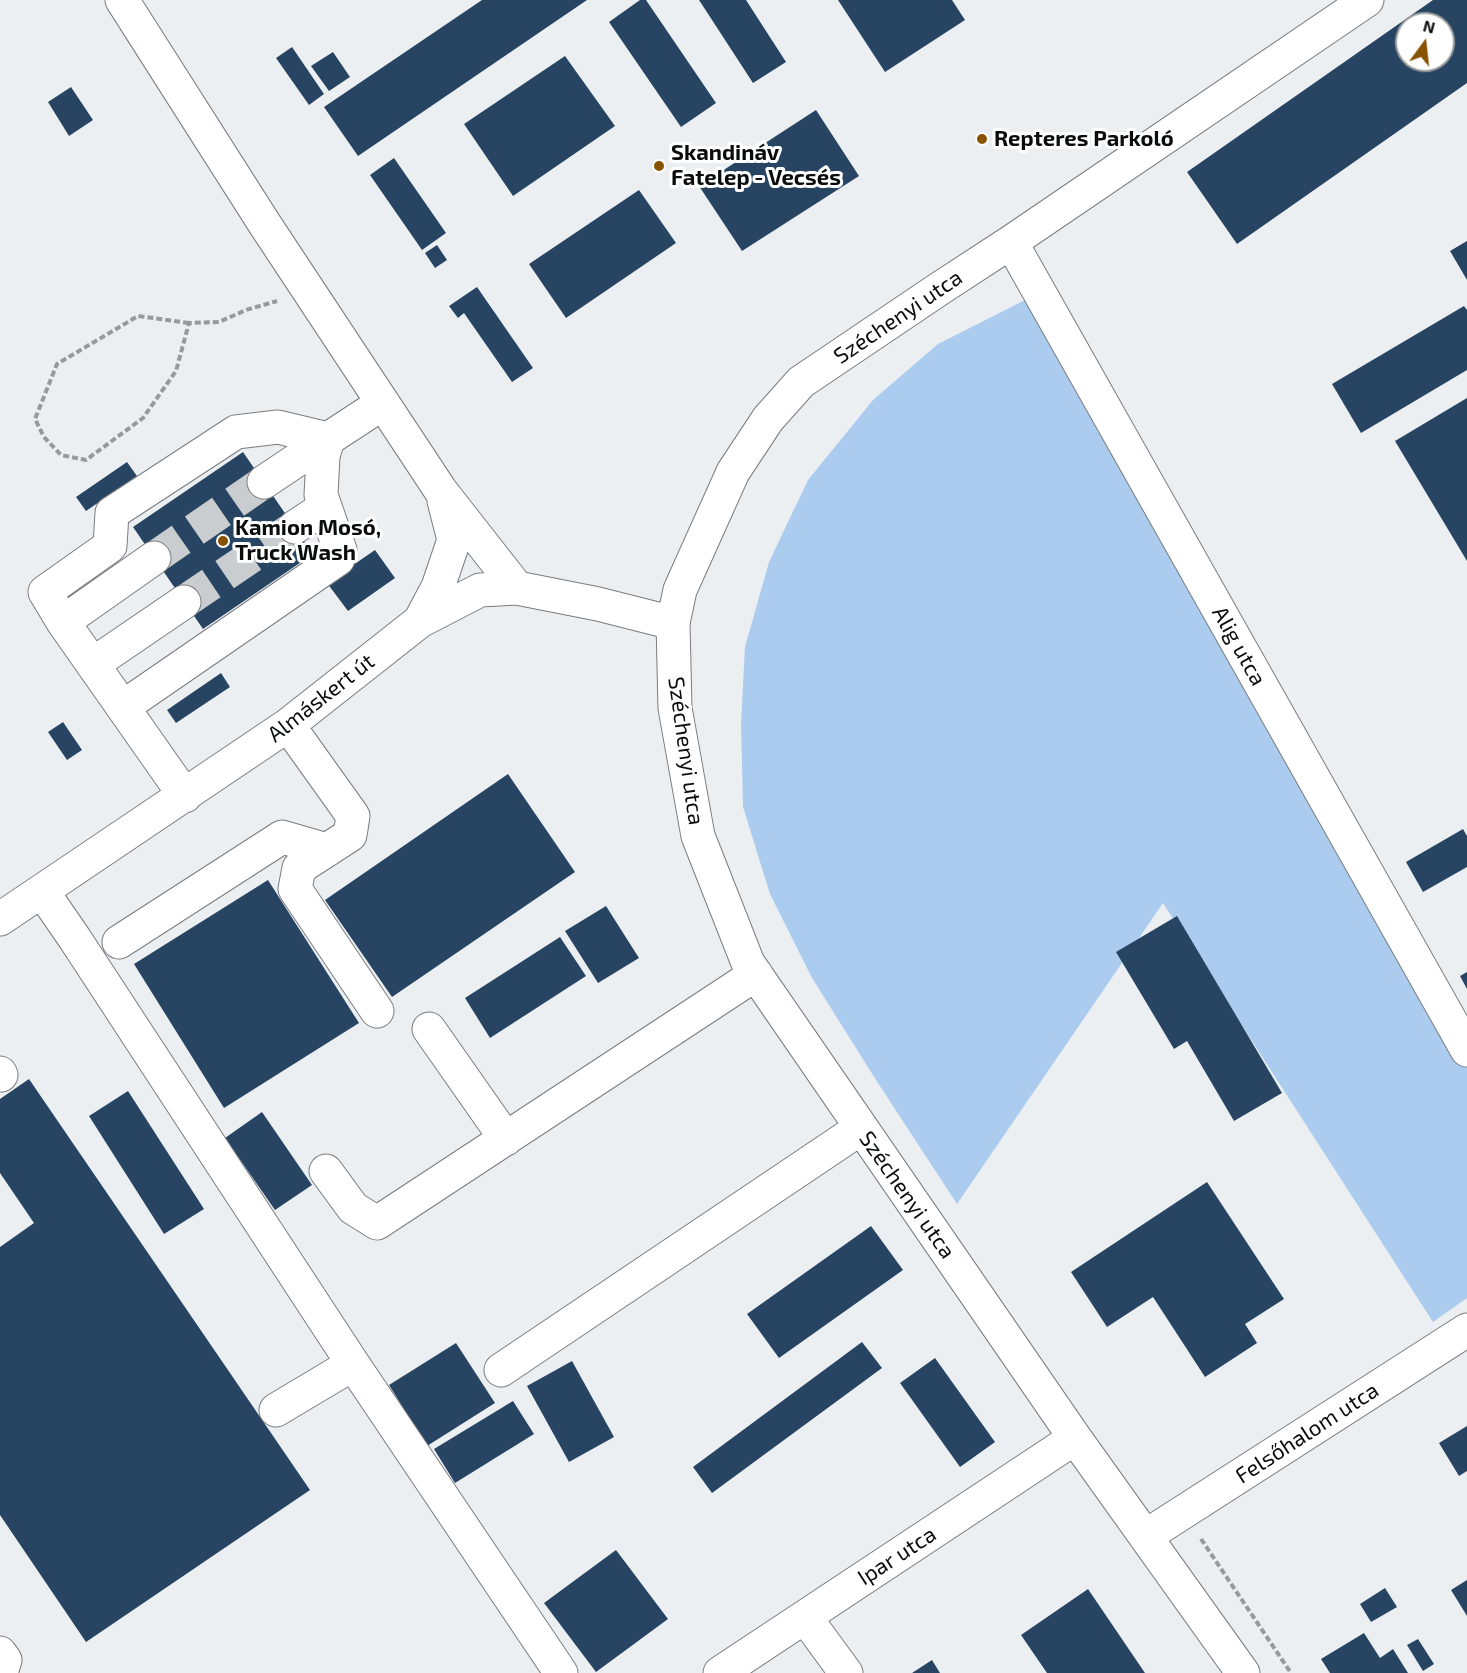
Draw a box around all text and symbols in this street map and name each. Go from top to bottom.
north arrow [1395,12,1455,72]
text: N [1421,15,1437,37]
place label: Repteres Parkoló [994,126,1174,152]
marker: Repteres Parkoló [975,132,989,146]
place label: Skandináv Fatelep - Vecsés [671,140,841,192]
marker: Skandináv Fatelep - Vecsés [652,159,666,173]
street label: Széchenyi utca [829,264,967,370]
place label: Kamion Mosó, Truck Wash [235,515,381,566]
marker: Kamion Mosó, Truck Wash [216,534,230,548]
street label: Alig utca [1206,602,1272,690]
street label: Almáskert út [262,648,380,748]
street label: Széchenyi utca [663,675,709,827]
street label: Széchenyi utca [853,1126,961,1264]
street label: Felsőhalom utca [1230,1377,1384,1489]
street label: Ipar utca [853,1521,941,1591]

